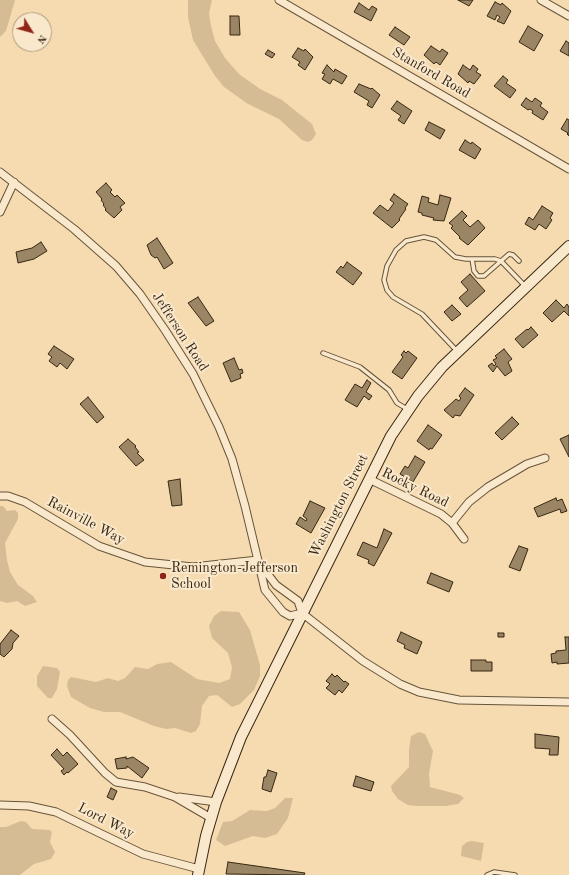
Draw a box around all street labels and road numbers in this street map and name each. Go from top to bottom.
street label: Stanford Road [389,44,473,102]
street label: Jefferson Road [148,289,212,375]
street label: Washington Street [306,452,372,560]
street label: Rocky Road [379,464,451,512]
street label: Rainville Way [44,494,128,548]
street label: Lord Way [75,800,137,842]

